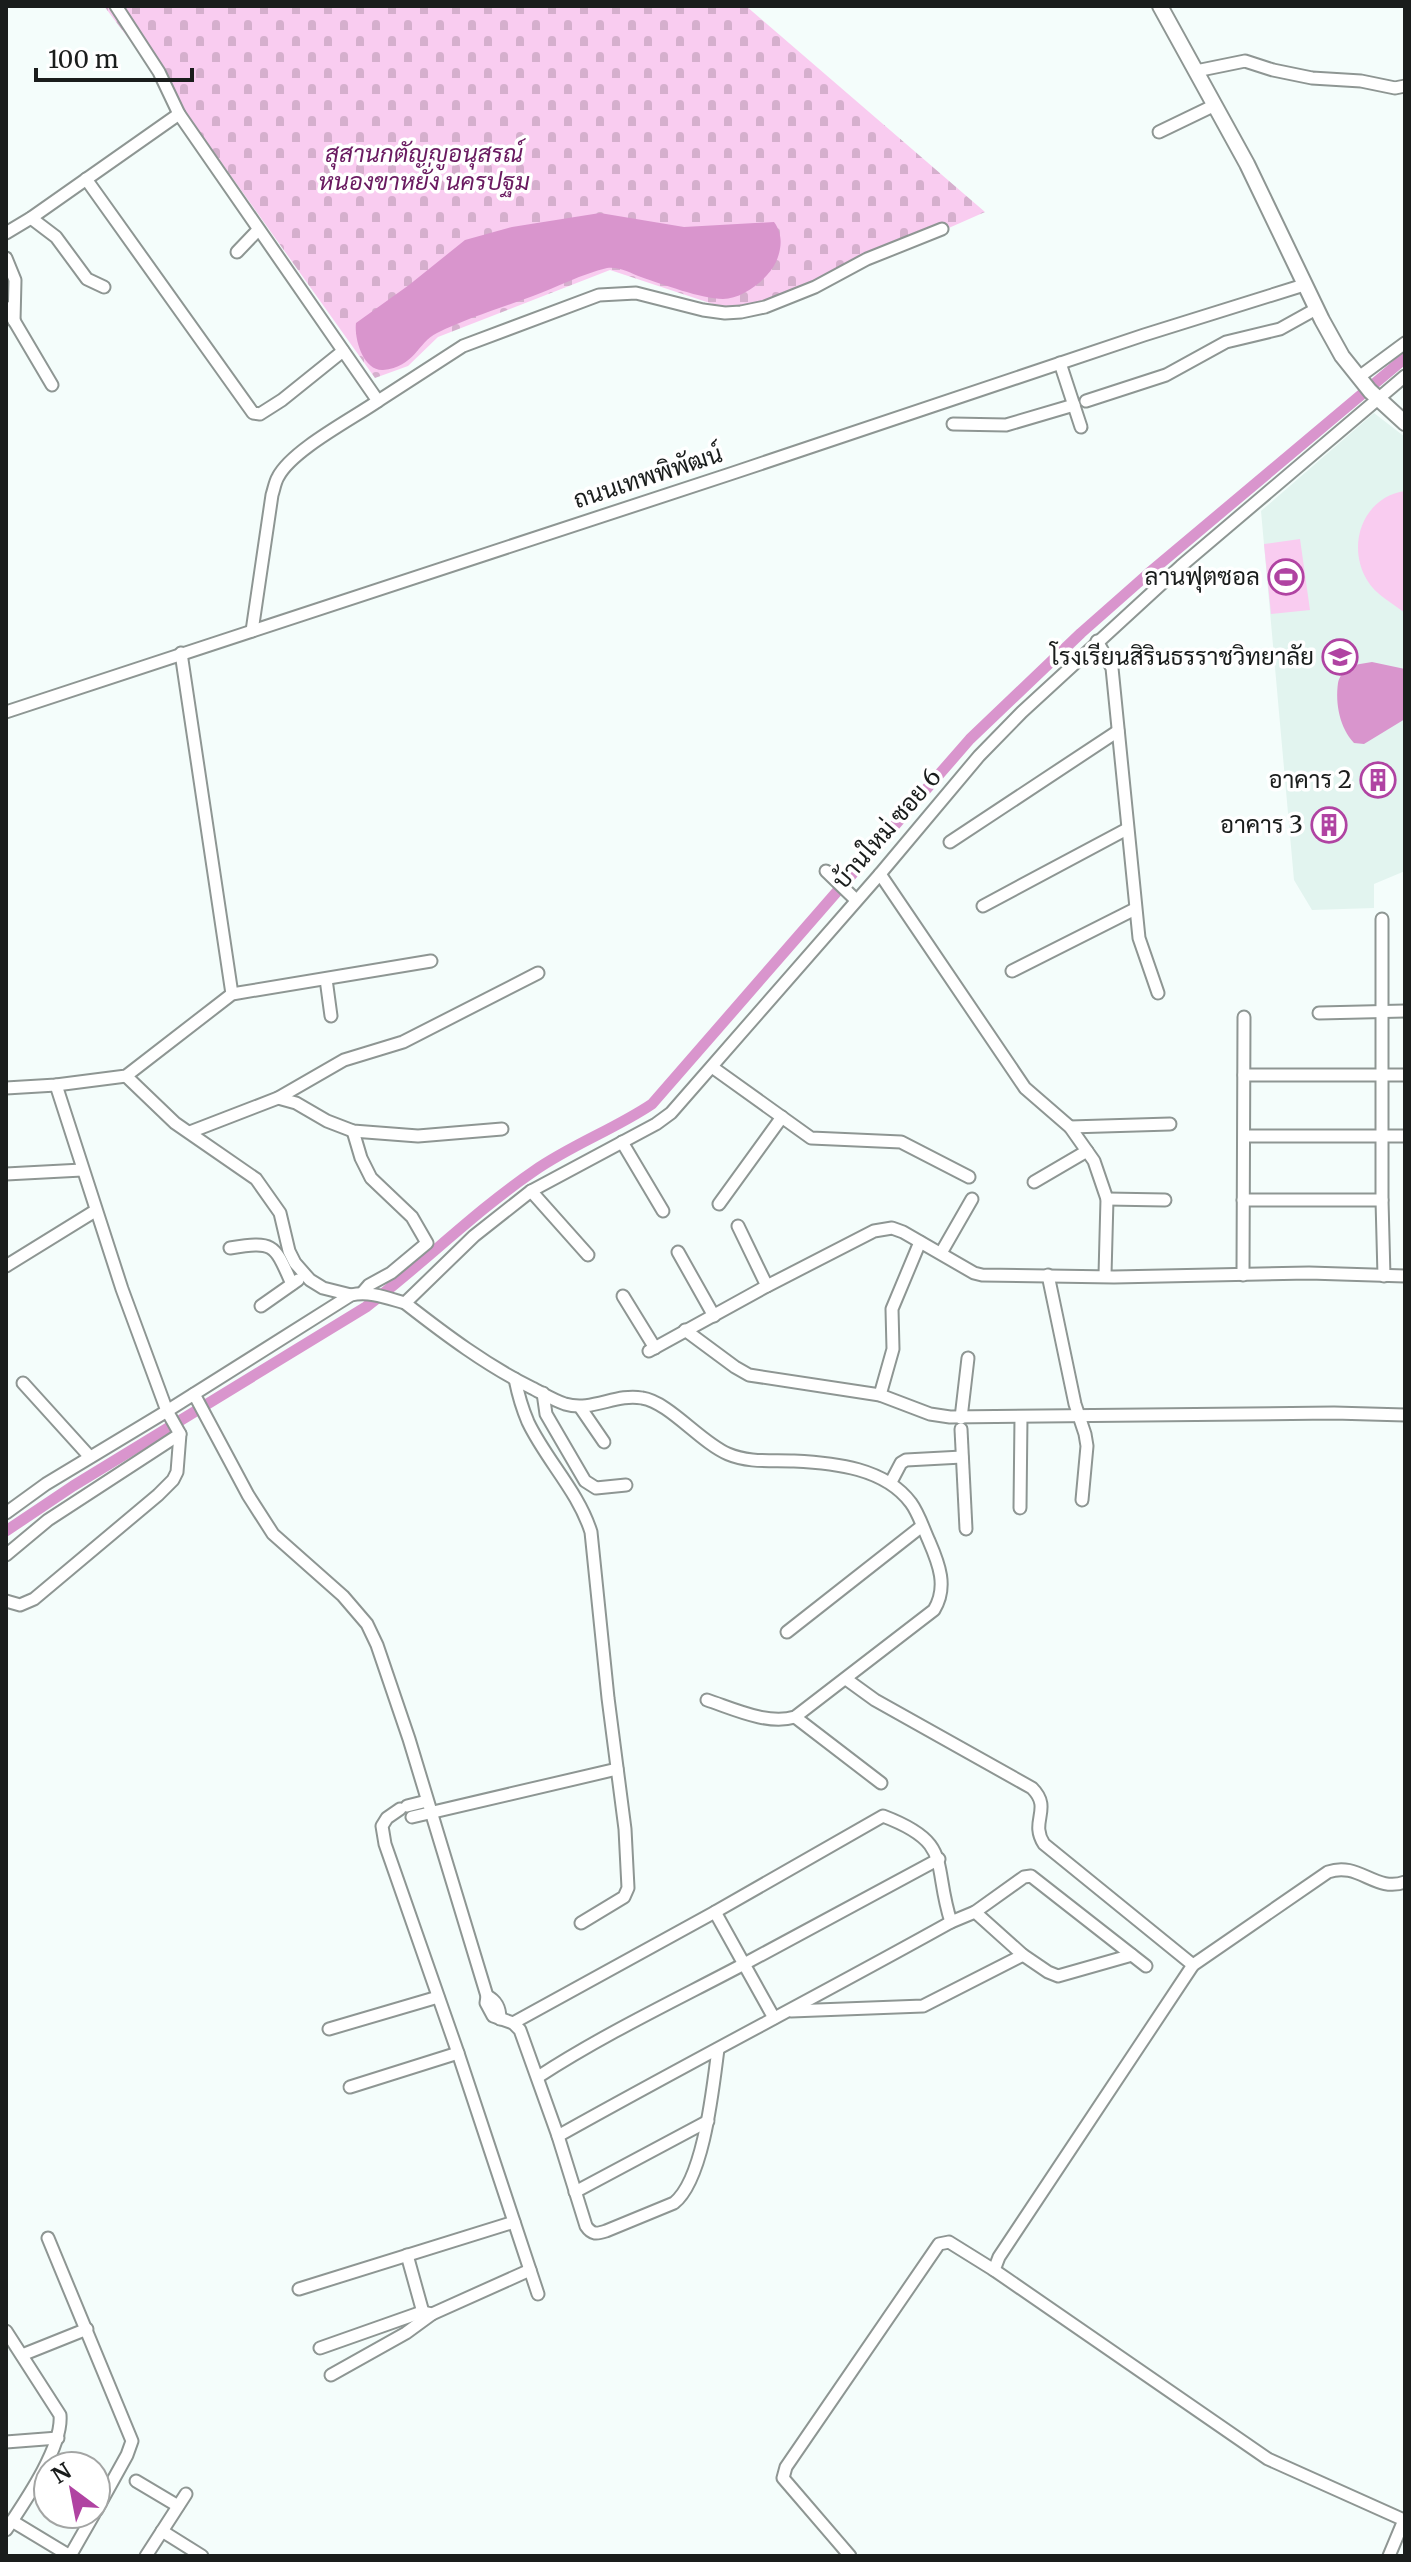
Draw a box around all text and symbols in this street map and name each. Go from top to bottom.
scale bar [36,32,192,82]
text: 100 m [48,44,119,75]
park label: สุสานกตัญญูอนุสรณ์ หนองขาหยั่ง นครปฐม [318,138,530,198]
street label: ถนนเทพพิพัฒน์ [569,438,726,515]
sports icon: ลานฟุตซอล [1267,558,1305,596]
place label: ลานฟุตซอล [1145,561,1260,593]
school or university icon: โรงเรียนสิรินธรราชวิทยาลัย [1321,638,1359,676]
place label: โรงเรียนสิรินธรราชวิทยาลัย [1048,641,1314,672]
building icon: อาคาร 2 [1359,761,1397,799]
street label: บ้านใหม่ ซอย 6 [826,762,948,895]
place label: อาคาร 2 [1269,764,1352,795]
building icon: อาคาร 3 [1310,806,1348,844]
place label: อาคาร 3 [1220,809,1303,840]
north arrow [32,2450,112,2530]
text: N [47,2456,77,2490]

